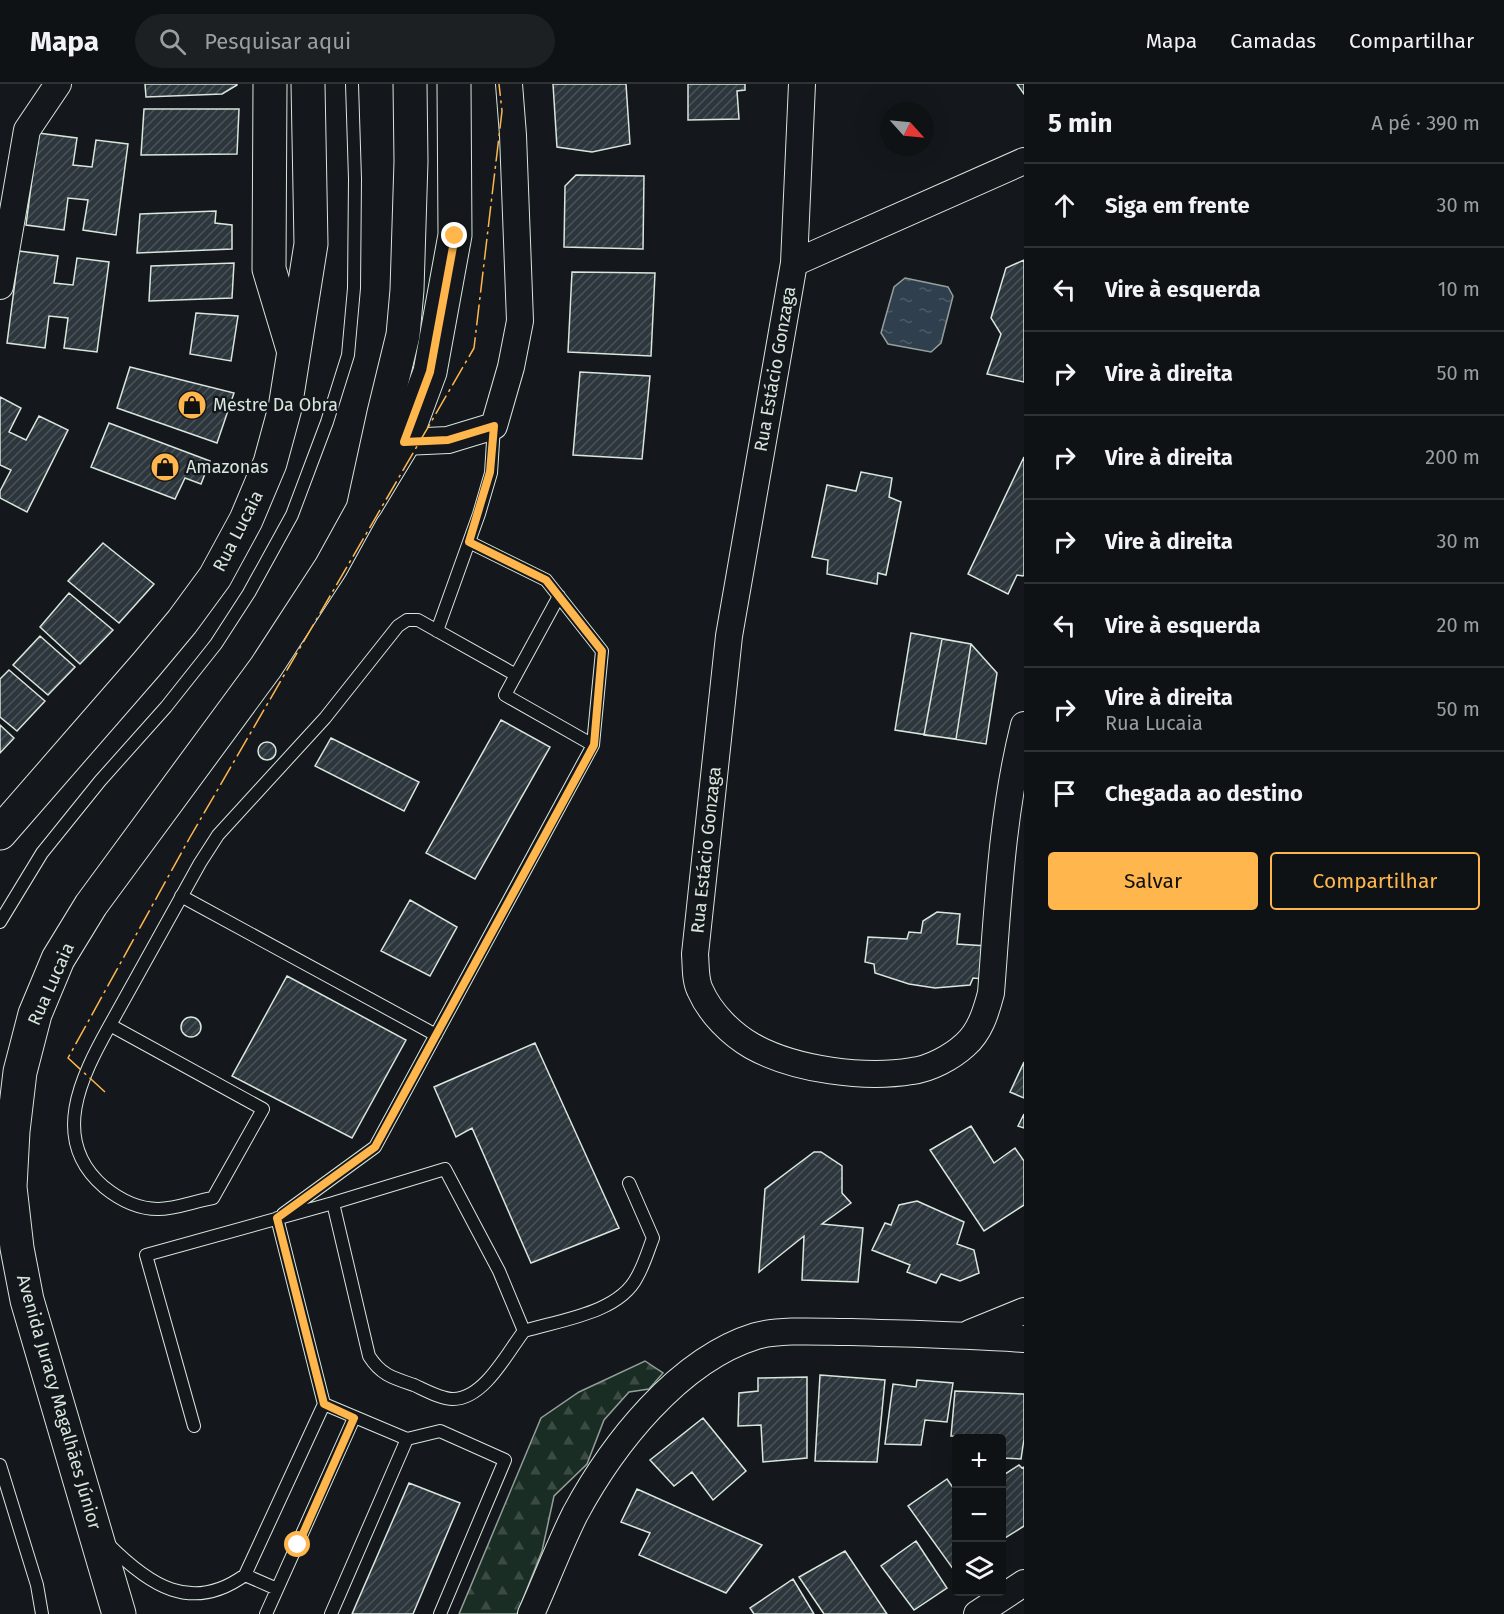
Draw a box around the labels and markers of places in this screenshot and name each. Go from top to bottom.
shop icon: Mestre Da Obra [176,389,208,421]
place label: Mestre Da Obra [213,394,338,416]
shop icon: Amazonas [149,451,181,483]
place label: Amazonas [186,456,268,478]

